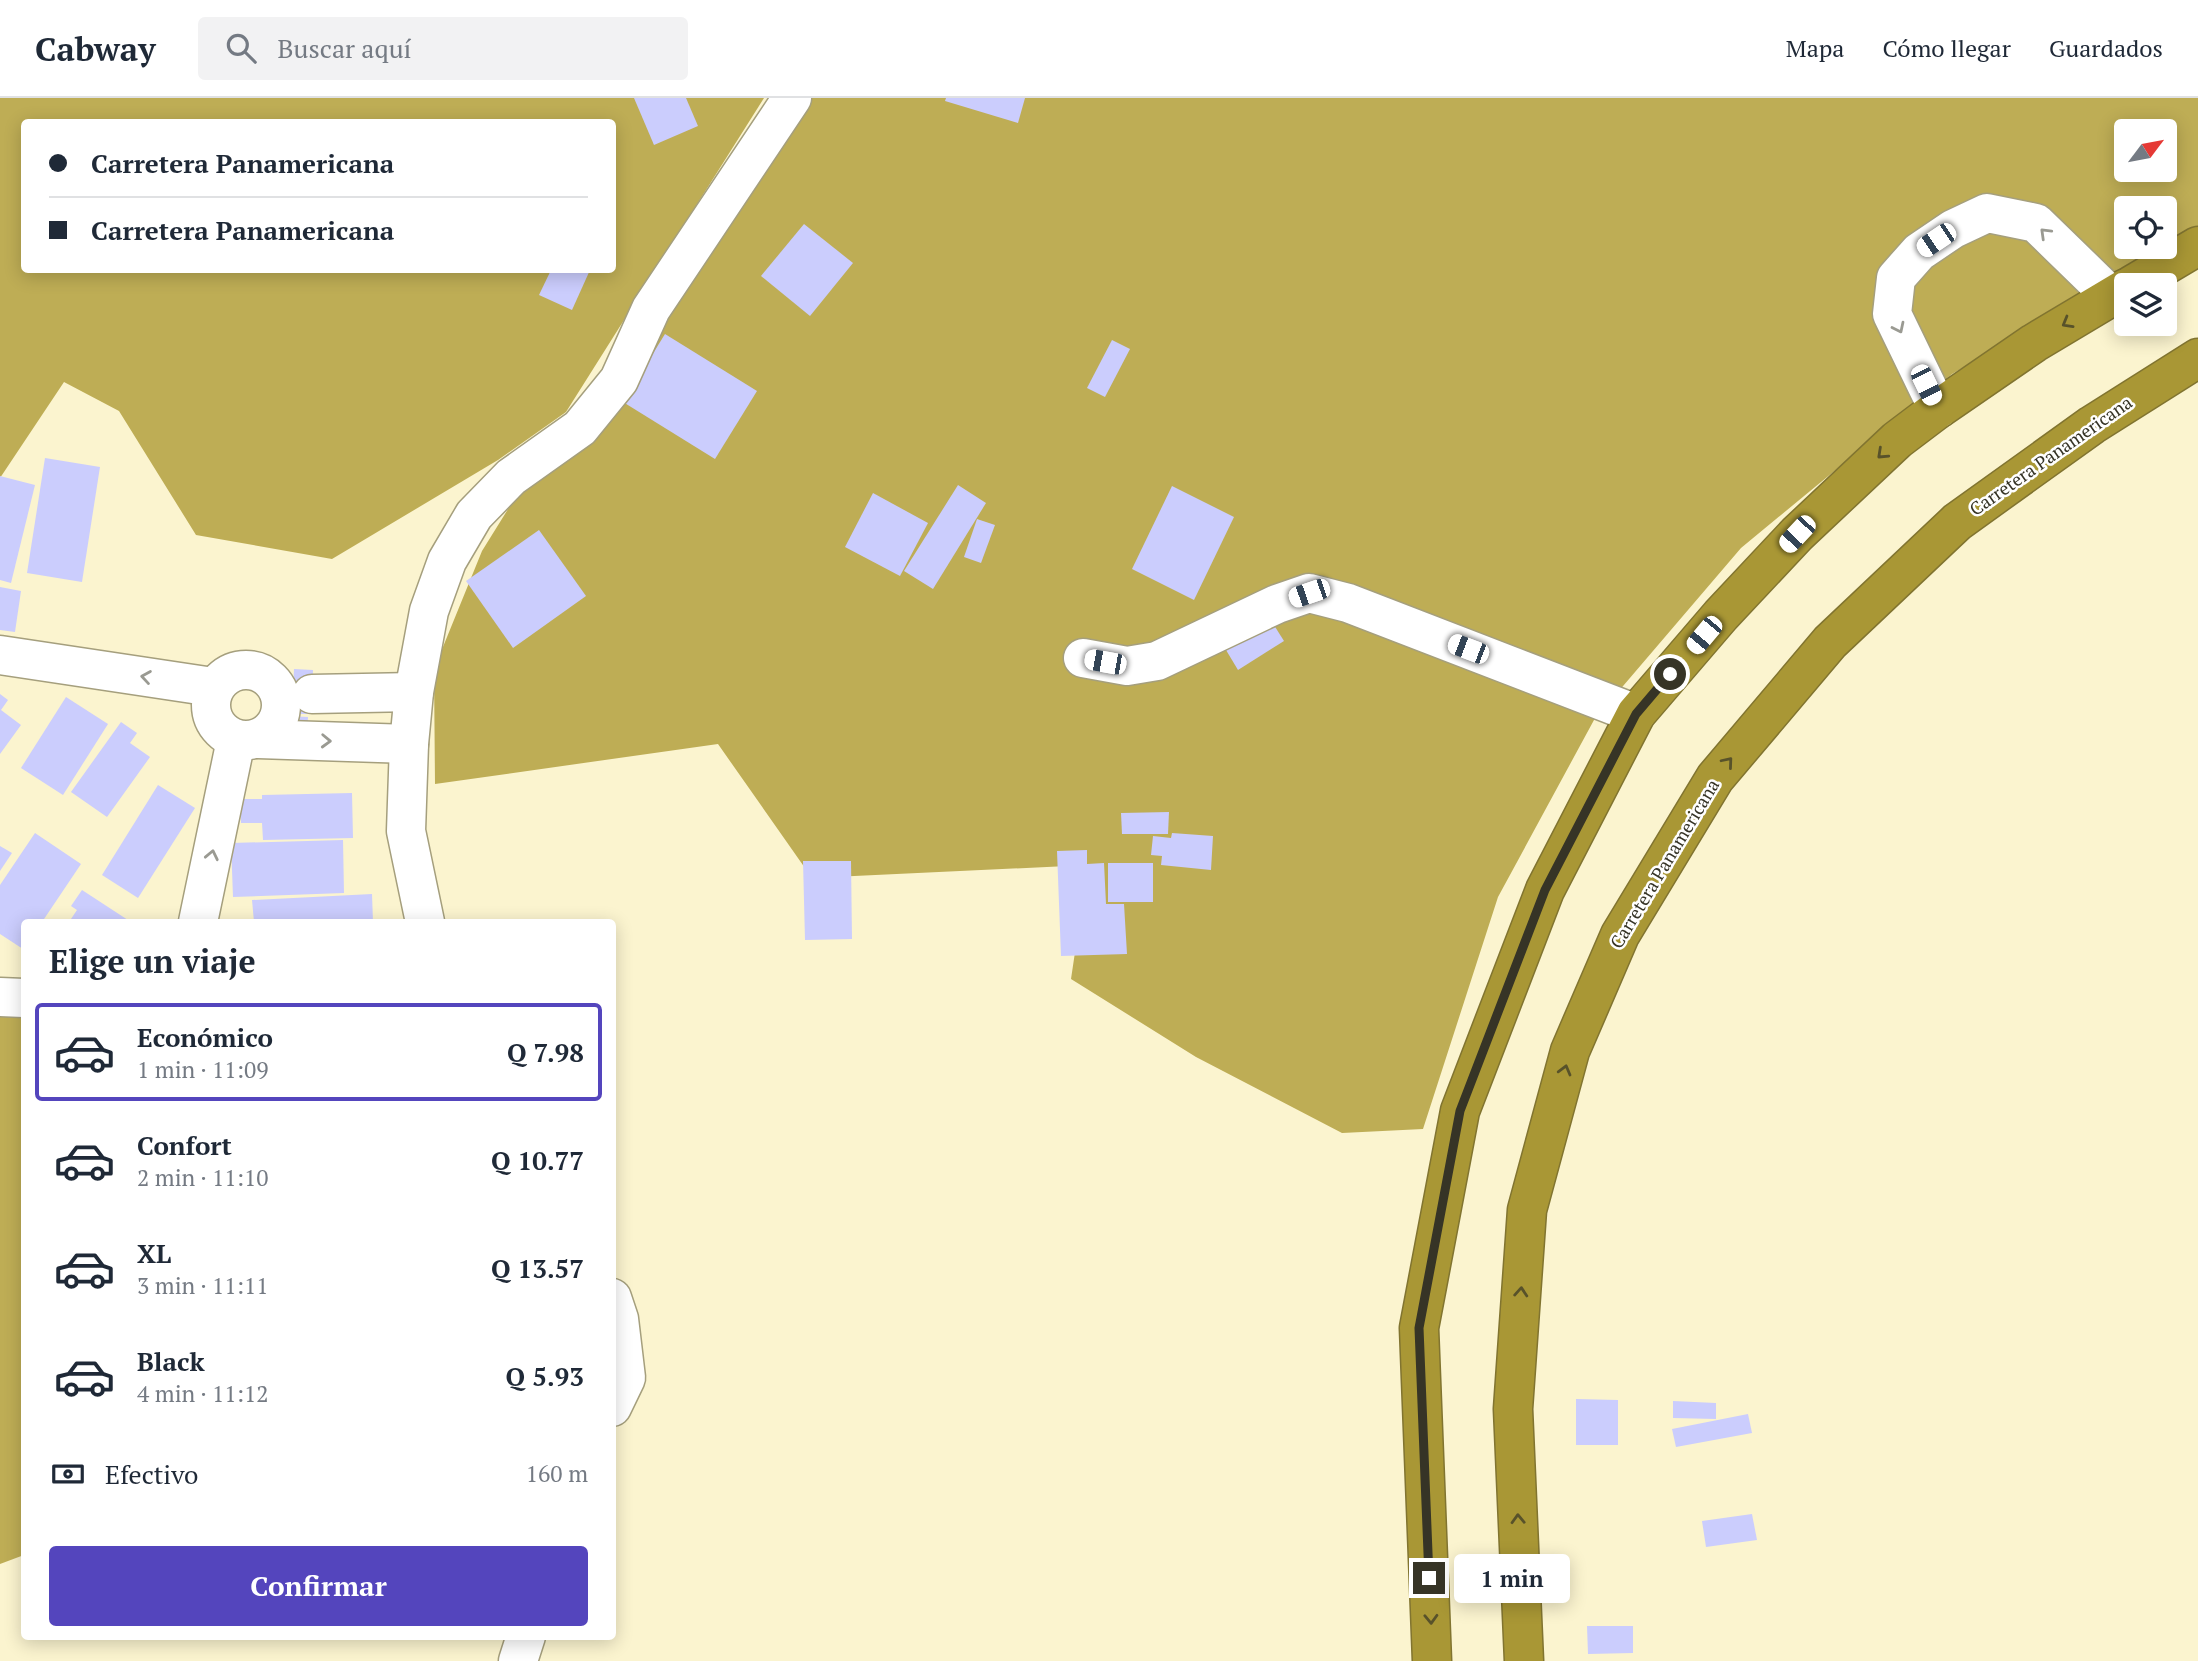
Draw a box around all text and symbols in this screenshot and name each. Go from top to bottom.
search box [198,17,688,80]
text: Cabway [35,27,156,70]
icon: search [222,29,260,67]
text: Buscar aquí [278,31,411,65]
text: Mapa [1786,32,1844,64]
text: Cómo llegar [1882,32,2011,64]
text: Guardados [2049,32,2163,64]
north arrow [2114,119,2177,182]
map controls [2114,119,2177,336]
text: Carretera Panamericana [91,146,394,180]
button: locate [2114,196,2177,259]
text: Carretera Panamericana [91,213,394,247]
car [1913,220,1960,260]
one-way arrow [2040,228,2053,241]
button: layers [2114,273,2177,336]
one-way arrow [2062,315,2075,328]
one-way arrow [1890,320,1904,333]
car [1908,362,1945,408]
street label: Carretera Panamericana [1964,390,2137,520]
one-way arrow [1877,446,1890,458]
car [1775,511,1820,557]
car [1286,576,1333,610]
car [1683,612,1726,658]
car [1445,632,1492,666]
car [1083,648,1128,676]
route start [1654,658,1686,690]
one-way arrow [140,670,152,685]
one-way arrow [321,733,332,749]
one-way arrow [1720,758,1732,771]
street label: Carretera Panamericana [1604,774,1724,953]
one-way arrow [203,849,218,861]
text: Elige un viaje [49,940,256,982]
text: Económico [137,1020,273,1054]
icon: car [53,1021,116,1084]
text: Q 7.98 [507,1035,584,1069]
text: 1 min · 11:09 [137,1054,269,1085]
one-way arrow [1556,1064,1571,1076]
text: Confort [137,1128,232,1162]
icon: car [53,1129,116,1192]
text: Q 10.77 [491,1143,584,1177]
text: 2 min · 11:10 [137,1162,269,1193]
text: XL [137,1236,171,1270]
icon: car [53,1237,116,1300]
text: Q 13.57 [491,1251,584,1285]
text: 3 min · 11:11 [137,1270,269,1301]
one-way arrow [1513,1286,1528,1297]
text: Black [137,1344,205,1378]
icon: car [53,1345,116,1408]
text: Q 5.93 [506,1359,584,1393]
text: 4 min · 11:12 [137,1378,269,1409]
icon: cash [49,1455,87,1493]
text: Efectivo [105,1457,198,1491]
text: 160 m [526,1458,588,1489]
one-way arrow [1510,1514,1525,1525]
button: Confirmar [49,1546,588,1626]
callout: 1 min [1454,1554,1569,1602]
route end [1413,1562,1445,1594]
text: 1 min [1481,1563,1543,1594]
one-way arrow [1423,1614,1438,1625]

